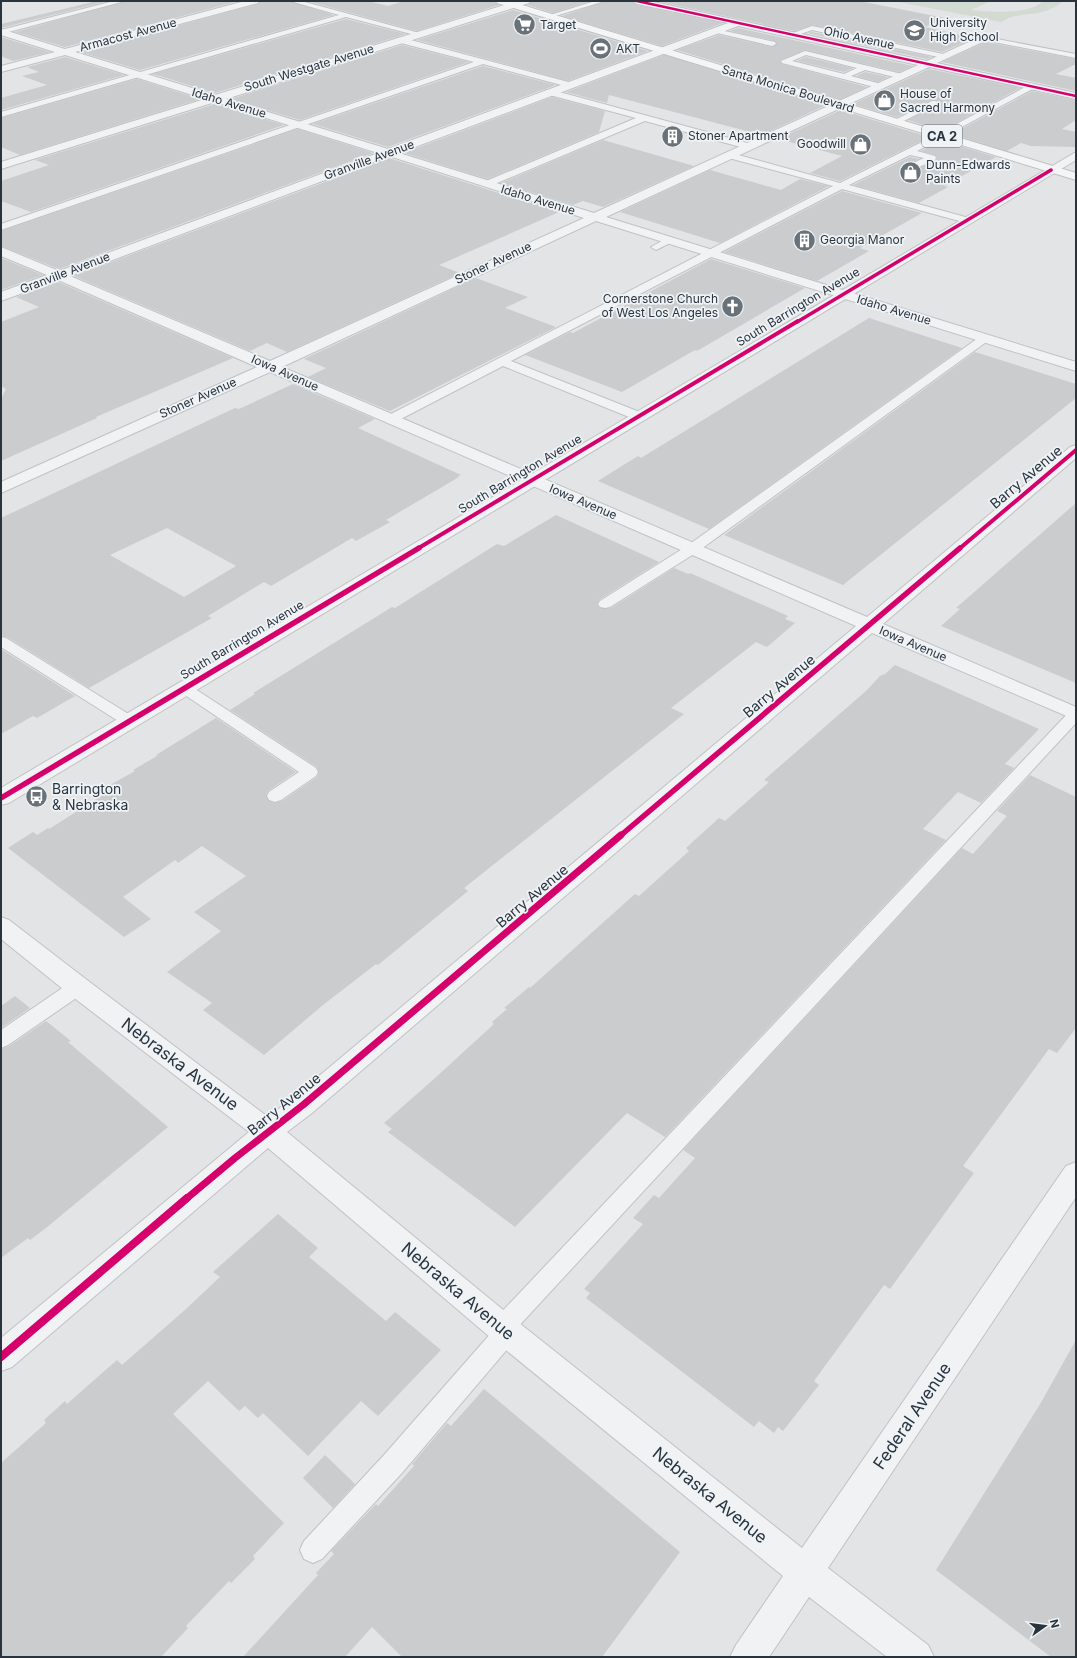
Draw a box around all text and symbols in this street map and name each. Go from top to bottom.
supermarket icon: Target [511,12,537,38]
street label: Armacost Avenue [78,14,178,55]
place label: University High School [930,15,999,44]
place label: Target [540,17,576,32]
school or university icon: University High School [902,17,928,43]
street label: Ohio Avenue [822,23,896,52]
sports icon: AKT [588,36,614,62]
street label: South Westgate Avenue [242,41,376,94]
place label: AKT [616,41,640,56]
street label: Santa Monica Boulevard [720,61,856,116]
street label: Idaho Avenue [190,84,268,121]
place label: House of Sacred Harmony [900,86,995,115]
shop icon: House of Sacred Harmony [871,88,897,114]
building icon: Stoner Apartment [659,123,685,149]
road number: CA 2 [922,125,962,147]
place label: Stoner Apartment [688,128,788,143]
shop icon: Goodwill [848,131,874,157]
street label: Granville Avenue [322,136,416,183]
place label: Goodwill [797,136,846,151]
place label: Dunn-Edwards Paints [926,157,1011,186]
shop icon: Dunn-Edwards Paints [897,159,923,185]
street label: Idaho Avenue [499,181,577,218]
building icon: Georgia Manor [791,227,817,253]
place label: Georgia Manor [820,232,905,247]
street label: Stoner Avenue [452,238,533,287]
street label: Granville Avenue [18,248,112,297]
street label: South Barrington Avenue [733,264,862,349]
place label: Cornerstone Church of West Los Angeles [601,291,718,320]
street label: Idaho Avenue [855,291,933,328]
church icon: Cornerstone Church of West Los Angeles [720,293,746,319]
street label: Iowa Avenue [249,351,321,394]
street label: Stoner Avenue [157,374,239,421]
street label: South Barrington Avenue [455,431,584,516]
street label: Barry Avenue [986,442,1065,512]
street label: Iowa Avenue [547,481,619,523]
street label: South Barrington Avenue [177,597,306,682]
street label: Iowa Avenue [877,623,949,665]
street label: Barry Avenue [739,651,818,721]
place label: Barrington & Nebraska [52,780,128,813]
bus stop icon: Barrington & Nebraska [23,784,49,810]
street label: Barry Avenue [492,861,571,931]
street label: Nebraska Avenue [118,1013,243,1115]
street label: Barry Avenue [244,1069,324,1138]
street label: Nebraska Avenue [397,1238,519,1344]
street label: Federal Avenue [869,1359,955,1473]
street label: Nebraska Avenue [649,1443,771,1547]
north arrow [1025,1606,1065,1646]
text: N [1047,1618,1063,1629]

